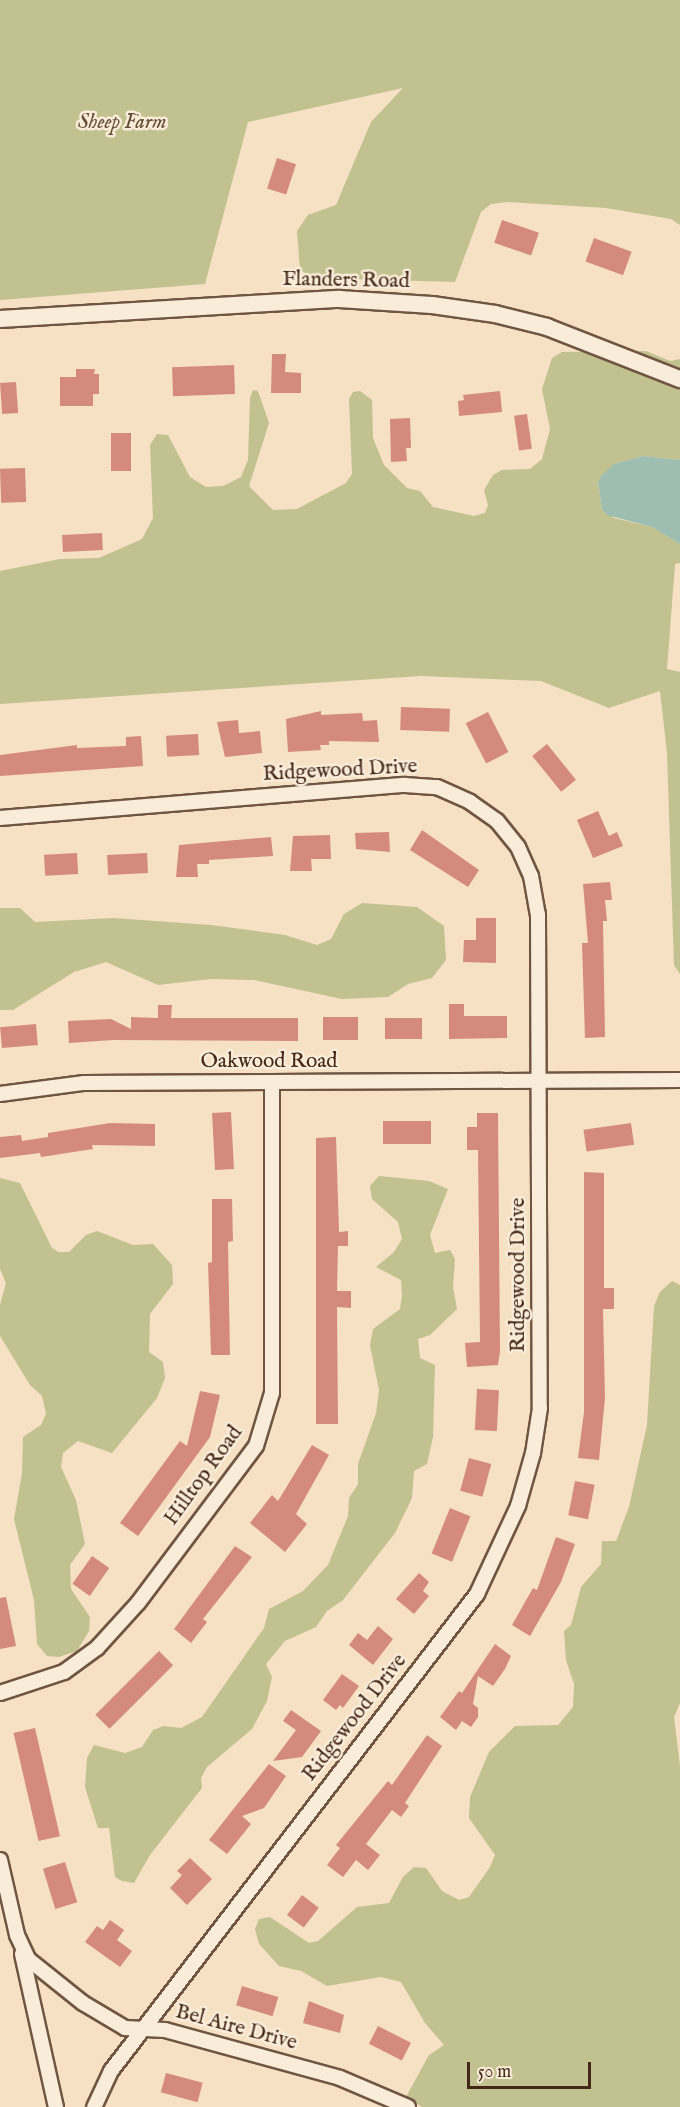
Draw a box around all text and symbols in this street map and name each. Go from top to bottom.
park label: Sheep Farm [78,110,166,136]
street label: Flanders Road [282,267,410,295]
street label: Ridgewood Drive [262,754,418,788]
street label: Oakwood Road [200,1049,338,1075]
street label: Ridgewood Drive [506,1198,532,1352]
street label: Hilltop Road [159,1421,249,1531]
street label: Ridgewood Drive [297,1649,413,1787]
street label: Bel Aire Drive [173,2000,299,2056]
scale bar [470,2050,594,2088]
text: 50 m [478,2061,511,2084]

